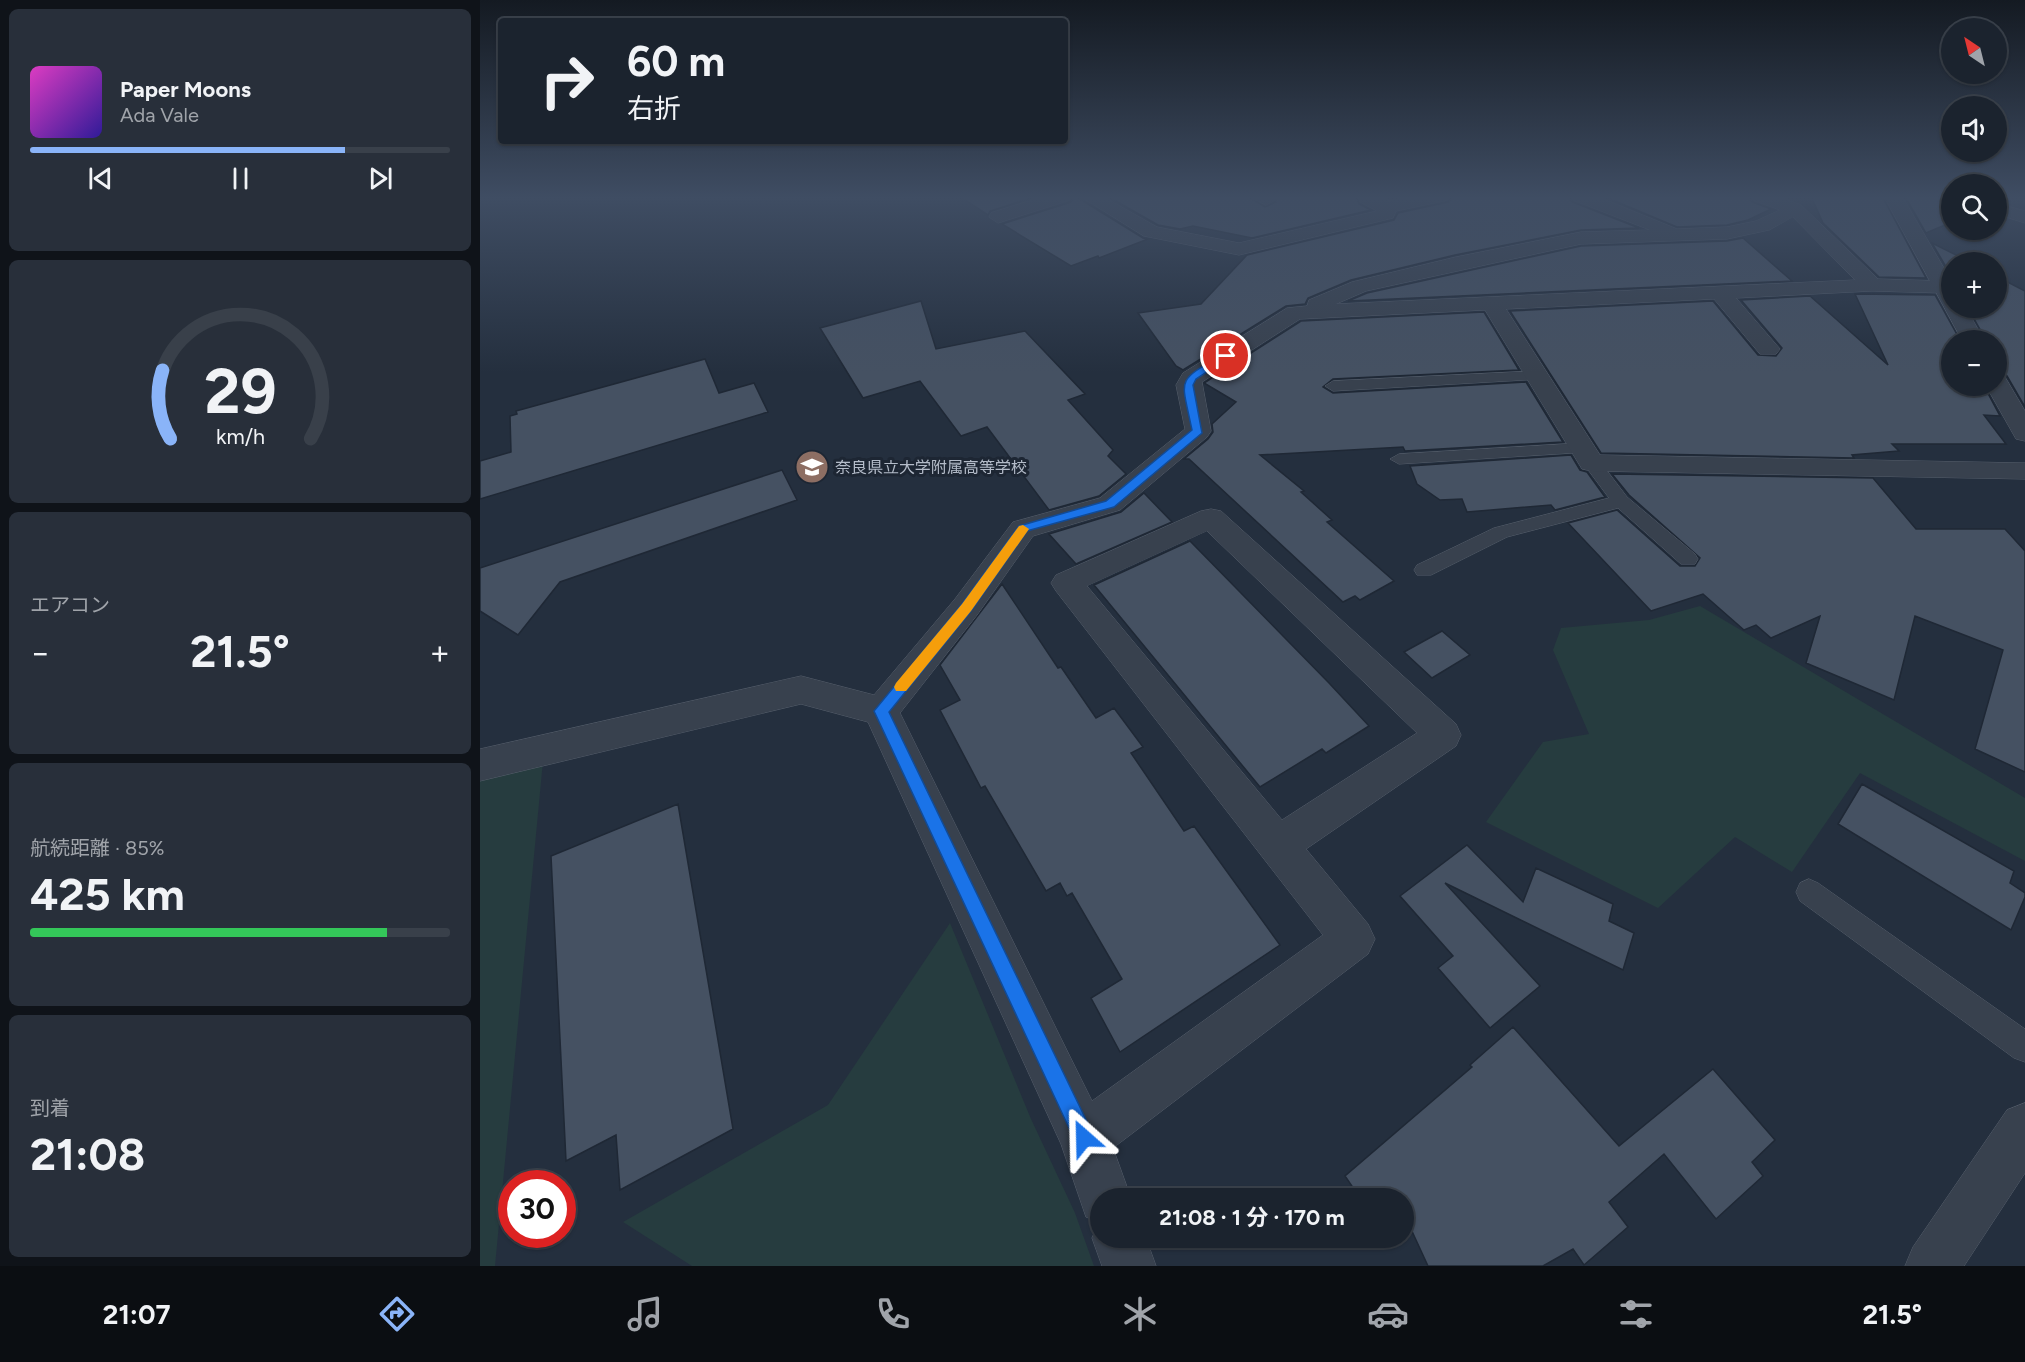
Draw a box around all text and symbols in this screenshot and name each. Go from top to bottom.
north arrow [1941,18,2007,84]
map controls [1941,18,2007,396]
text: 60 m [627,36,725,87]
icon: right [528,42,606,120]
text: Paper Moons [120,76,251,103]
text: 右折 [627,92,681,125]
button: sound [1941,96,2007,162]
text: Ada Vale [120,103,199,127]
icon: previous [84,162,117,195]
icon: pause [224,162,257,195]
icon: next [364,162,397,195]
button: search [1941,174,2007,240]
button: + [1941,252,2007,318]
pin [1200,330,1251,381]
button: − [1941,330,2007,396]
icon: arrive [1209,339,1242,372]
text: 29 [204,354,276,429]
text: km/h [216,424,264,449]
school or university icon: 奈良県立大学附属高等学校 [794,449,830,485]
place label: 奈良県立大学附属高等学校 [835,458,1027,477]
text: エアコン [30,593,110,617]
text: 21.5° [190,624,290,678]
text: − [30,633,51,672]
text: + [429,633,450,672]
text: 航続距離 · 85% [30,836,164,860]
text: 425 km [30,867,185,921]
text: 到着 [30,1096,70,1120]
position arrow [1052,1106,1116,1170]
text: 21:08 [30,1127,145,1181]
speed limit sign: 30 [498,1170,576,1248]
text: 21:08 · 1 分 · 170 m [1159,1204,1345,1231]
icon: directions [376,1293,418,1335]
icon: music [624,1293,666,1335]
icon: phone [872,1293,914,1335]
icon: climate [1119,1293,1161,1335]
icon: car [1367,1293,1409,1335]
icon: filters [1615,1293,1657,1335]
text: 21:07 [103,1298,171,1331]
text: 21.5° [1862,1298,1922,1331]

